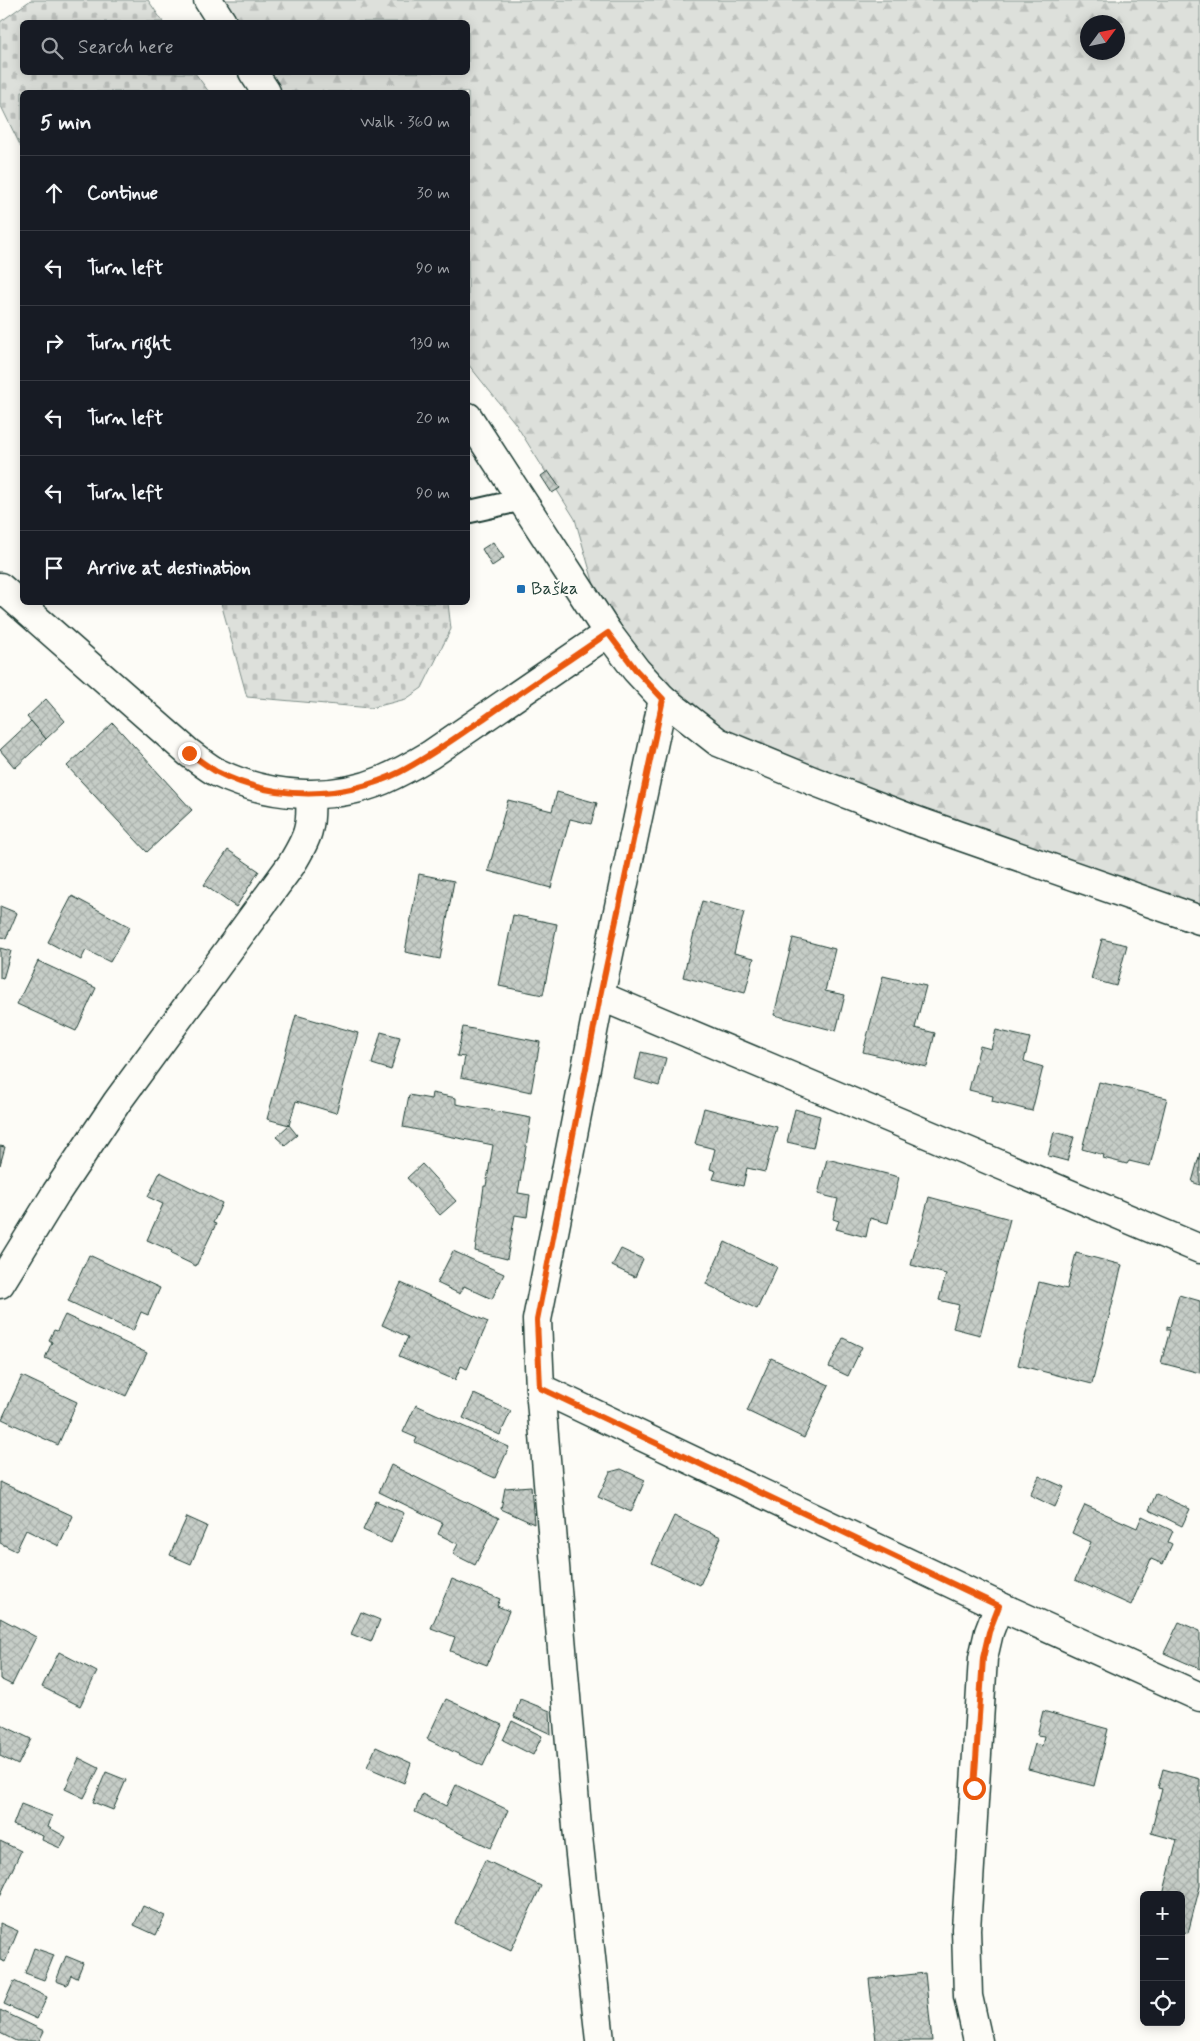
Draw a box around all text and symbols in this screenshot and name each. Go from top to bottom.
north arrow [1080,15,1125,60]
search box [20,20,470,75]
icon: search [38,34,66,62]
text: Search here [78,35,174,60]
text: 5 min [40,109,92,137]
text: Walk · 360 m [360,112,450,133]
icon: ahead [40,179,68,207]
text: Continue [87,181,158,206]
text: 30 m [417,183,450,204]
icon: left [40,254,68,282]
text: Turn left [87,256,163,281]
text: 90 m [416,258,450,279]
icon: right [40,329,68,357]
text: Turn right [87,331,171,356]
text: 130 m [409,333,450,354]
icon: left [40,404,68,432]
text: Turn left [87,406,163,431]
text: 20 m [416,408,450,429]
icon: left [40,479,68,507]
text: Turn left [87,481,163,506]
text: 90 m [416,483,450,504]
icon: arrive [40,554,68,582]
text: Arrive at destination [87,556,251,581]
place label: Baška [531,577,578,601]
marker: Baška [515,583,527,595]
route end [178,742,201,765]
route start [963,1777,986,1800]
map controls [1140,1891,1185,2026]
button: + [1140,1891,1185,1936]
button: − [1140,1936,1185,1981]
button: locate [1140,1981,1185,2026]

